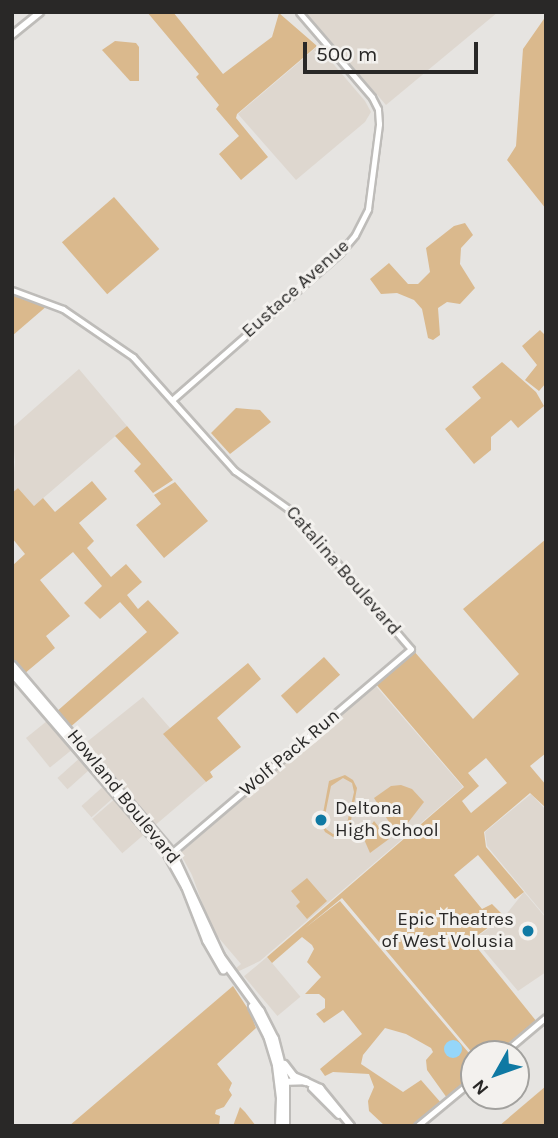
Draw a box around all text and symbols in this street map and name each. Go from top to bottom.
scale bar [306,28,481,72]
text: 500 m [316,42,377,66]
street label: Eustace Avenue [238,235,354,343]
street label: Catalina Boulevard [281,502,405,640]
street label: Wolf Pack Run [235,705,345,801]
street label: Howland Boulevard [62,725,184,869]
place label: Deltona High School [335,798,439,842]
marker: Deltona High School [313,812,329,828]
place label: Epic Theatres of West Volusia [381,909,514,953]
marker: Epic Theatres of West Volusia [520,923,536,939]
north arrow [460,1040,530,1110]
text: N [468,1075,493,1100]

